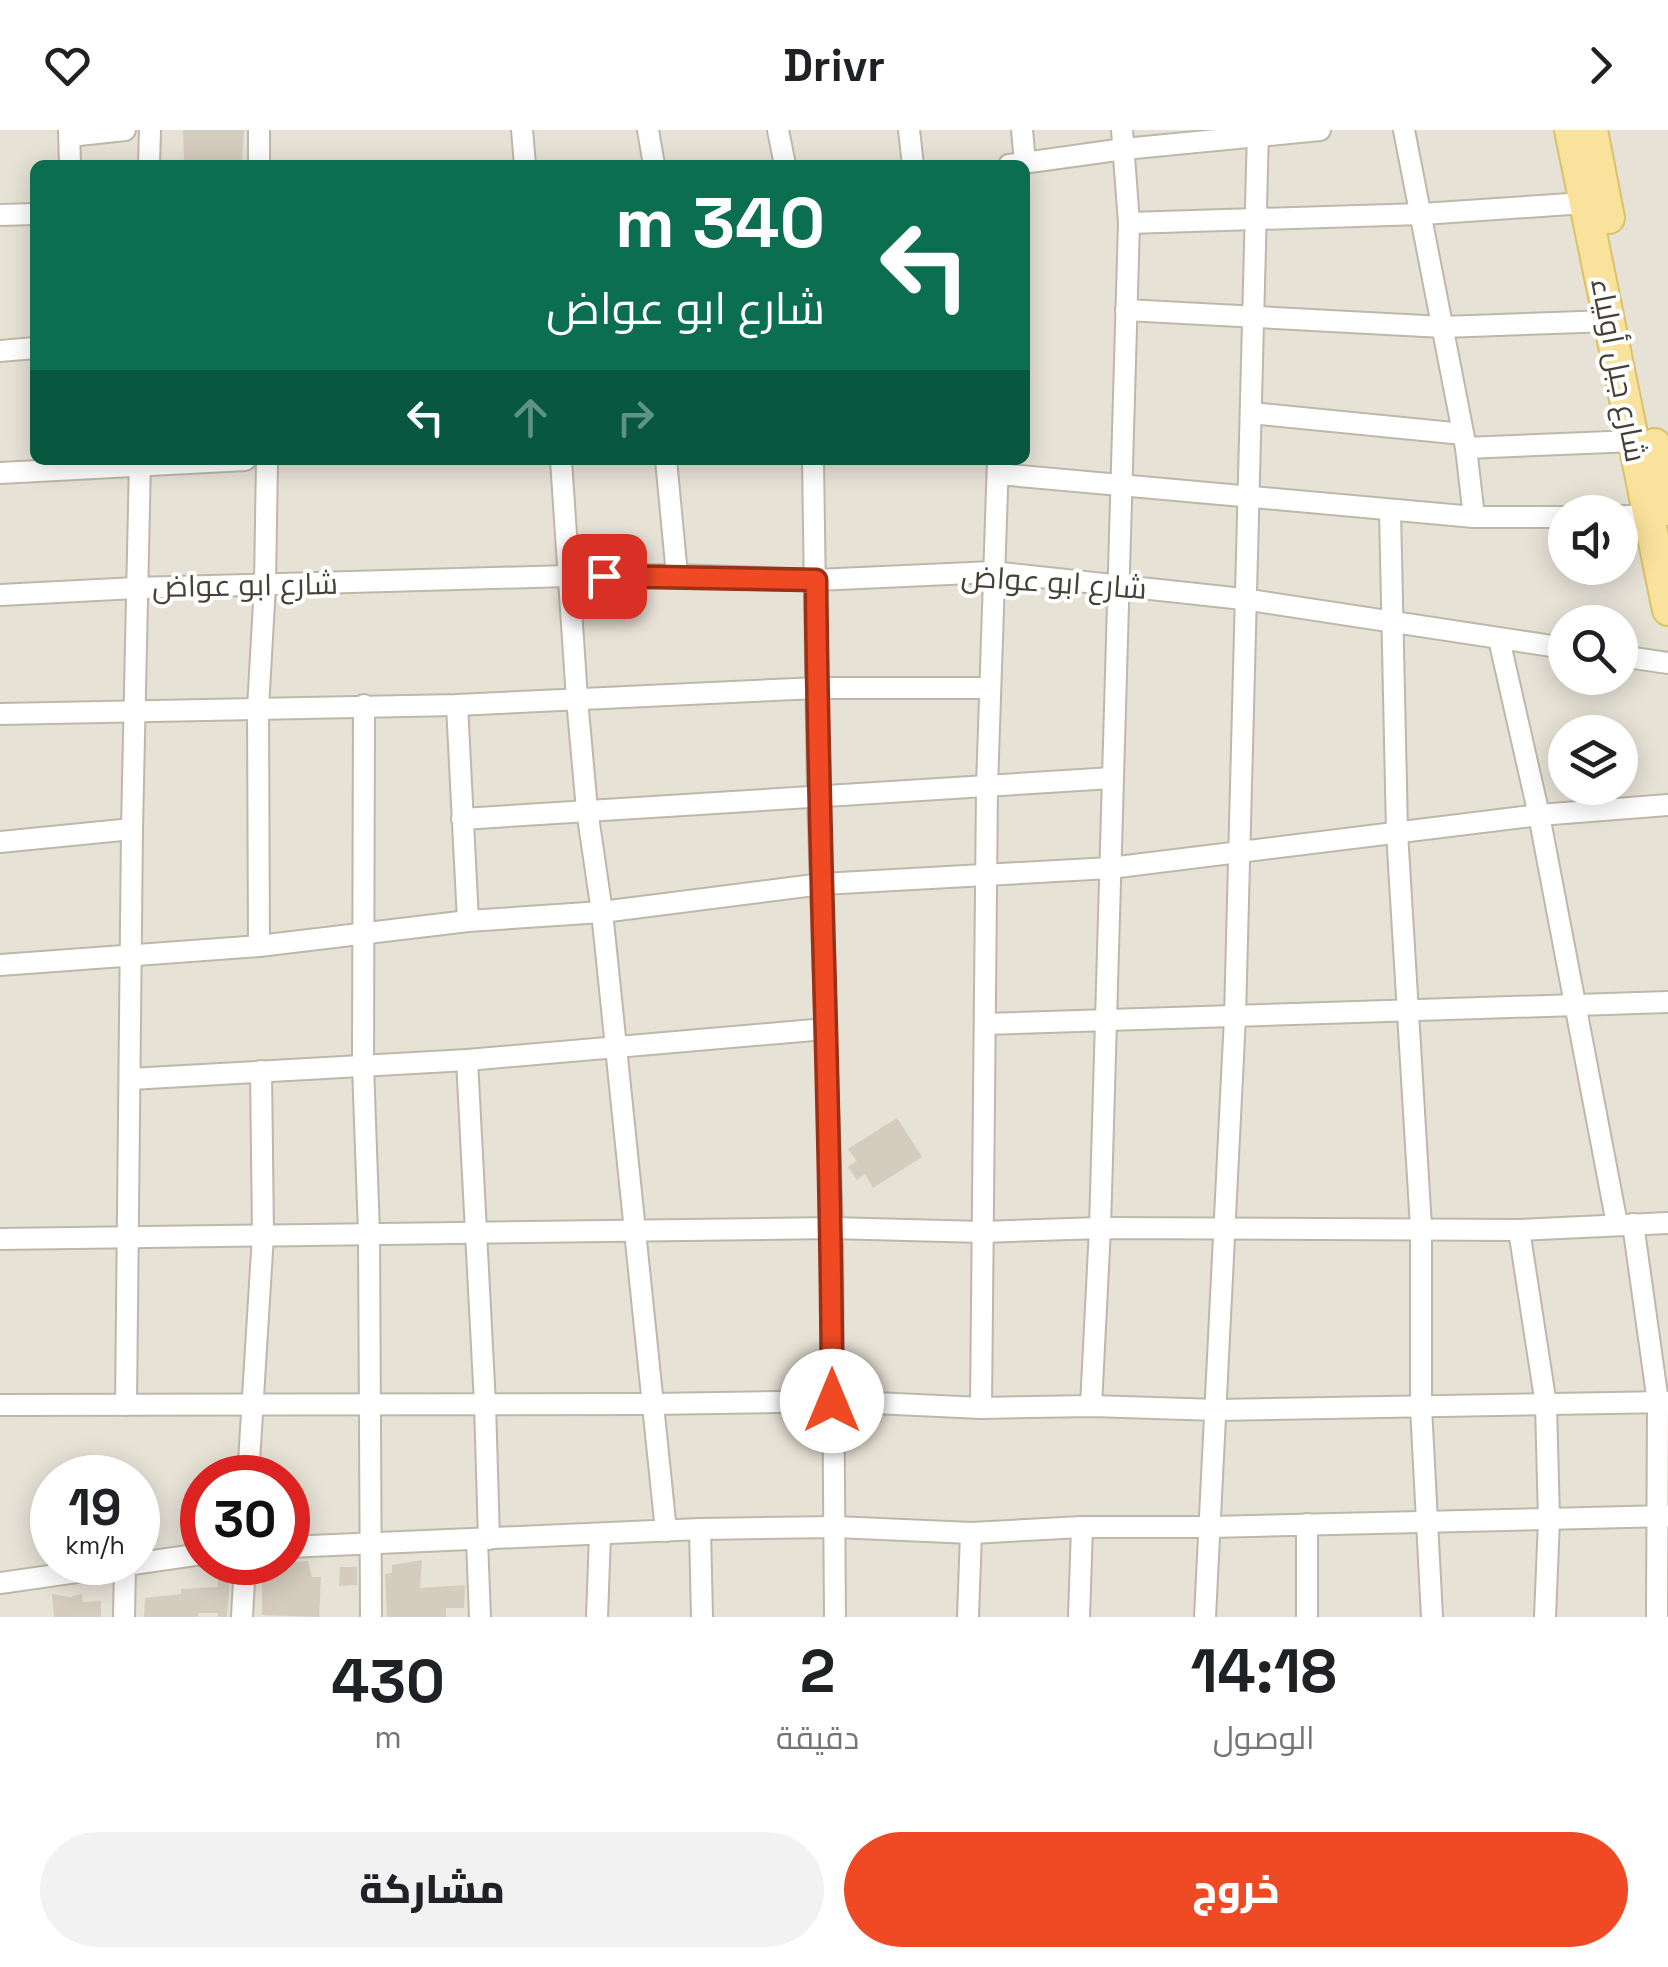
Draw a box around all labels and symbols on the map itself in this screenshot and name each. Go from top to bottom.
street label: شارع جبل أولياء [1581,275,1656,466]
pin [562,534,647,619]
street label: شارع ابو عواض [960,556,1148,609]
street label: شارع ابو عواض [152,564,338,607]
position arrow [780,1349,884,1453]
speed limit sign: 30 [180,1455,310,1585]

